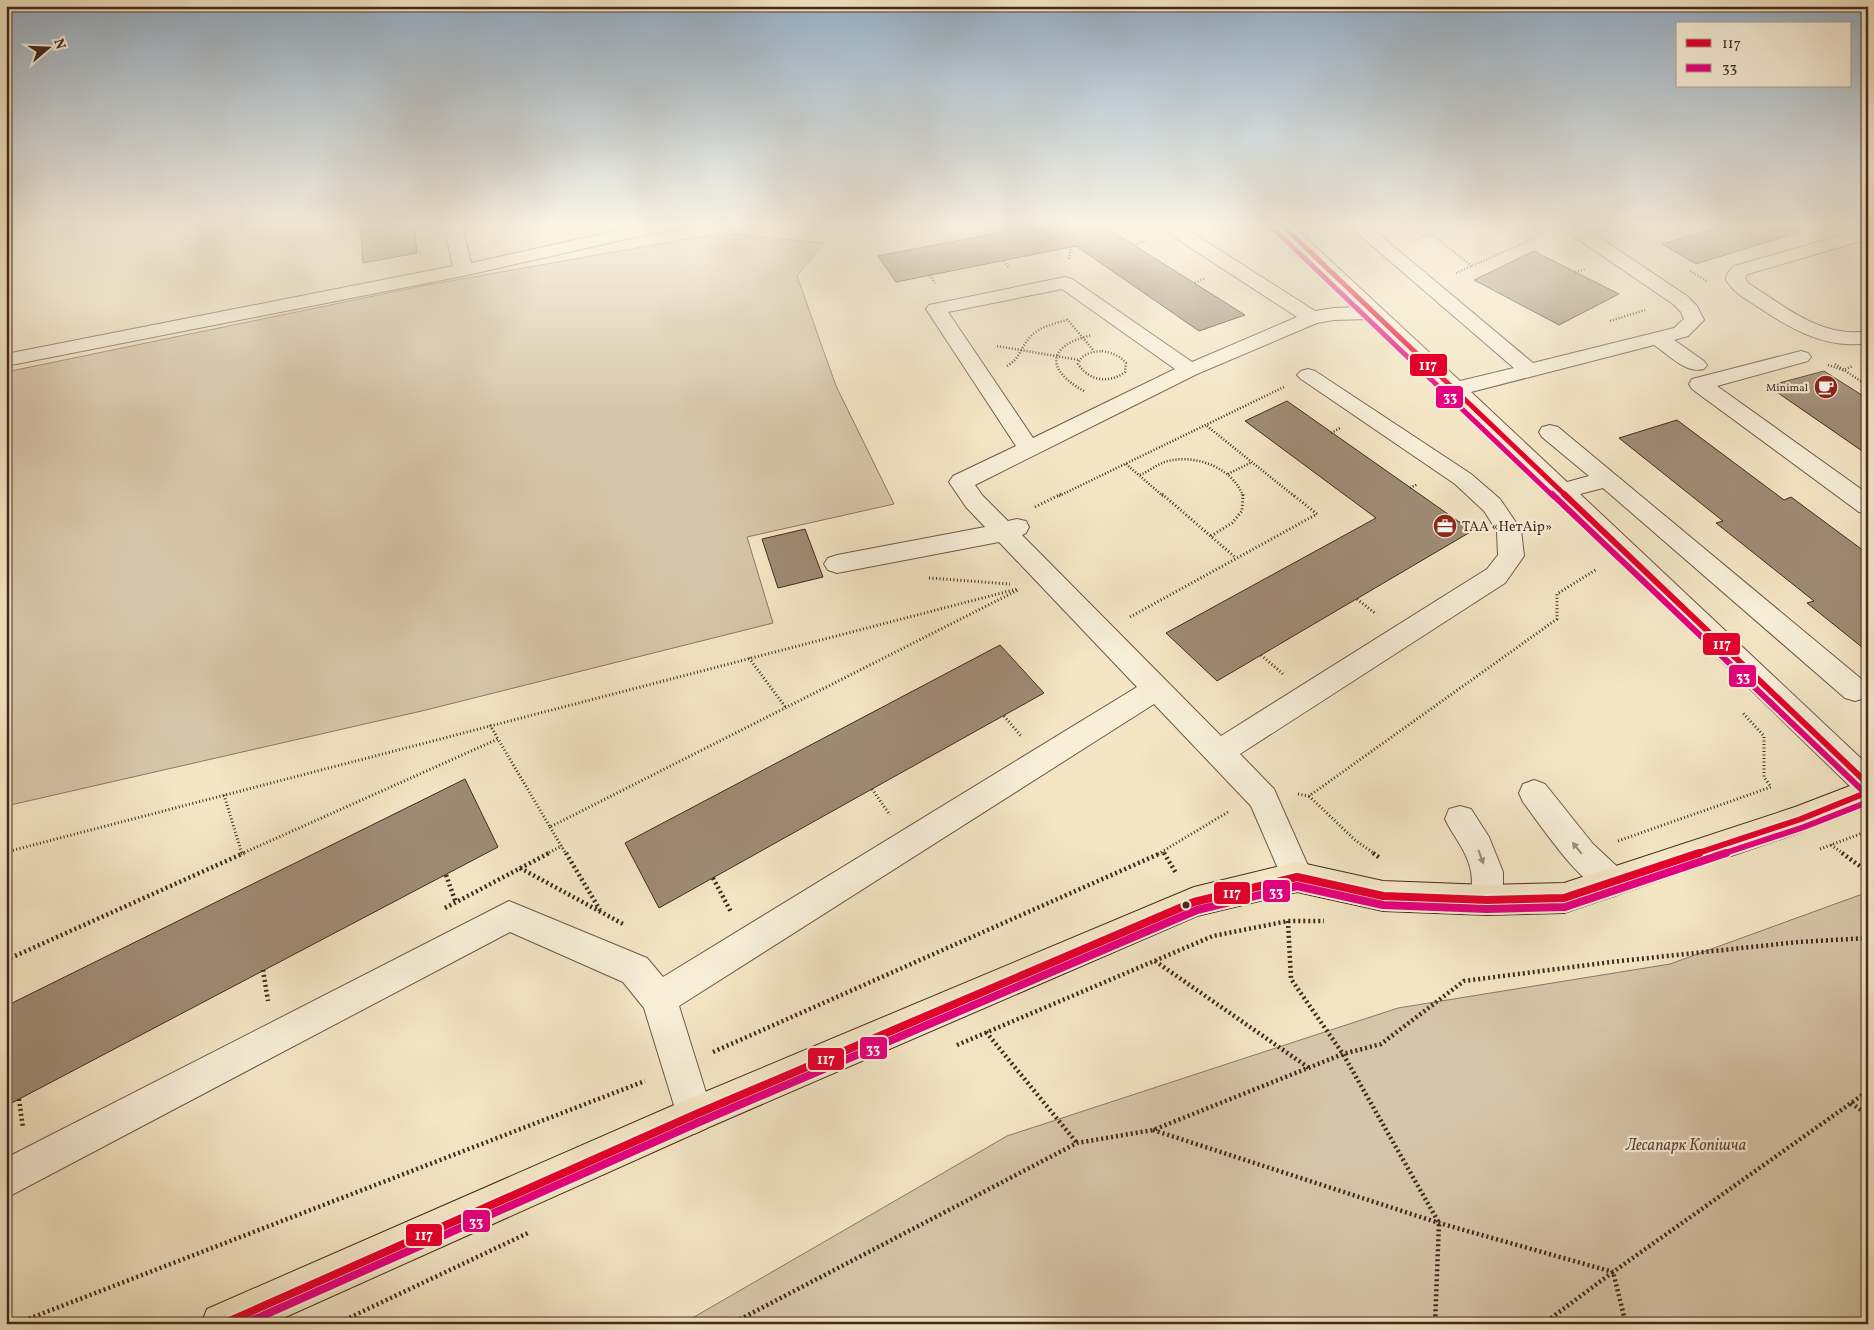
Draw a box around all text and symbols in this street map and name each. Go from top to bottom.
north arrow [22,22,72,72]
legend [1676,22,1852,88]
text: 117 [1722,34,1741,55]
text: N [48,36,70,52]
text: 33 [1722,58,1737,79]
line badge: 117 [1409,353,1448,377]
text: 117 [1419,357,1437,376]
cafe icon: Minimal [1813,374,1839,400]
place label: Minimal [1766,381,1808,396]
line badge: 33 [1435,385,1464,409]
text: 33 [1443,388,1457,407]
office icon: ТАА «НетАір» [1432,513,1458,539]
place label: ТАА «НетАір» [1462,518,1552,537]
line badge: 117 [1702,632,1741,656]
text: 117 [1713,636,1731,655]
line badge: 33 [1728,664,1757,688]
text: 33 [1736,668,1750,687]
one-way arrow [1572,842,1583,855]
one-way arrow [1477,850,1485,865]
line badge: 33 [1262,879,1291,903]
line badge: 117 [1213,881,1251,905]
text: 33 [1269,883,1283,902]
text: 117 [1223,885,1241,904]
unlabelled marker [1181,900,1191,910]
line badge: 33 [859,1036,888,1060]
text: 33 [866,1040,880,1059]
line badge: 117 [807,1047,845,1071]
text: 117 [817,1051,835,1070]
park label: Лесапарк Копішча [1625,1135,1747,1157]
line badge: 33 [462,1209,491,1233]
text: 33 [469,1213,483,1232]
line badge: 117 [405,1223,443,1247]
text: 117 [415,1227,433,1246]

